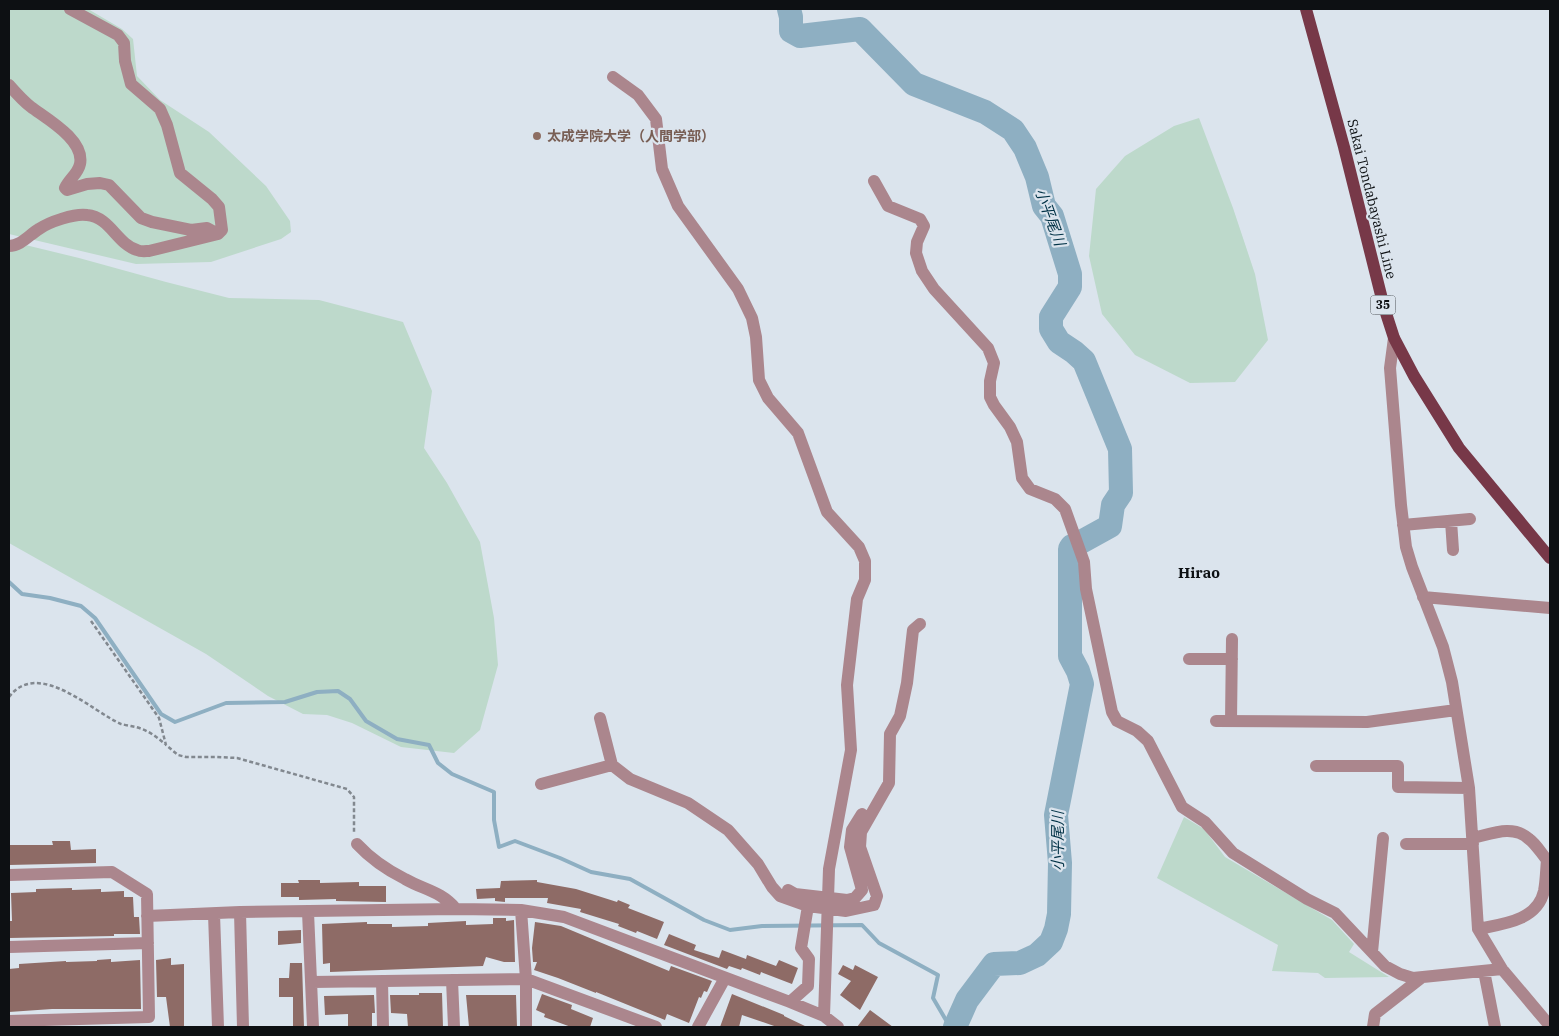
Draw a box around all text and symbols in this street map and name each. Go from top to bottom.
street label: Sakai Tondabayashi Line [1343,117,1401,281]
place label: 太成学院大学（人間学部） [547,127,715,145]
marker: 太成学院大学（人間学部） [531,130,543,142]
water label: 小平尾川 [1031,185,1070,250]
road number: 35 [1370,296,1396,314]
district label: Hirao [1178,563,1220,582]
water label: 小平尾川 [1048,809,1067,871]

